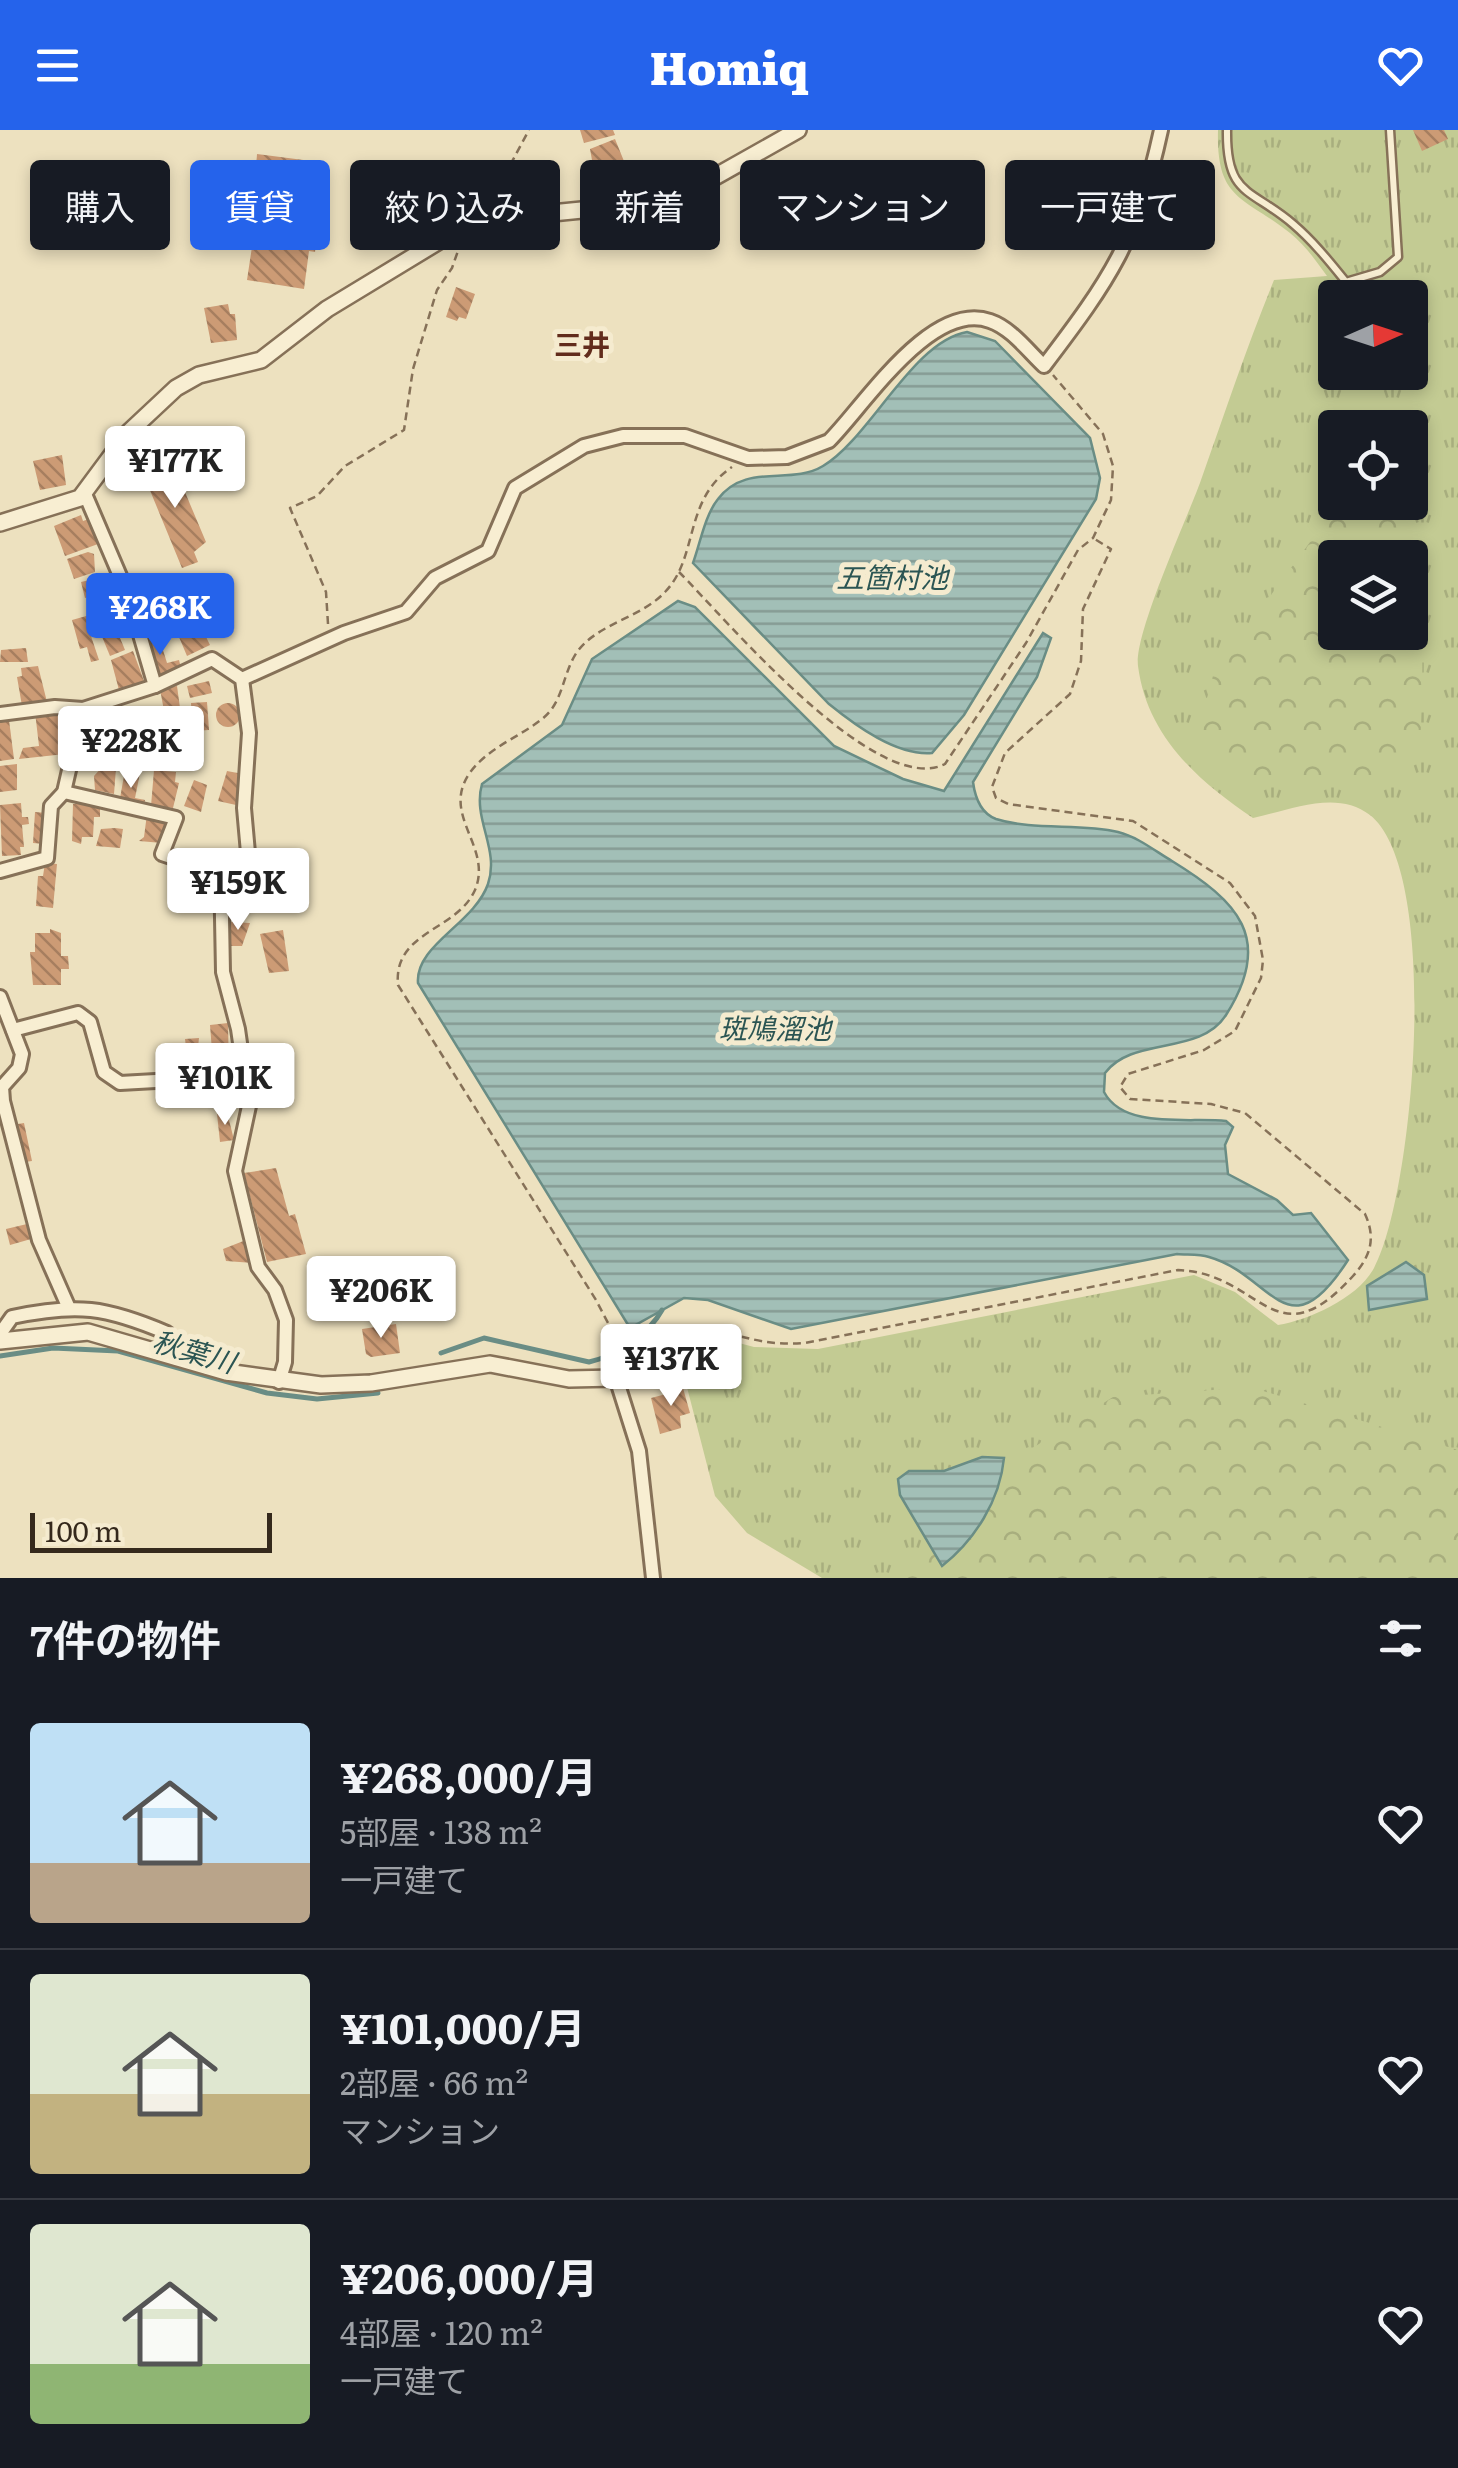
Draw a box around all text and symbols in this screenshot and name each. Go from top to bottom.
text: Homiq [650,32,808,99]
icon: menu [30,38,85,93]
icon: heart [1373,38,1428,93]
chip: 購入 [30,160,170,250]
chip: 賃貸 [190,160,330,250]
chip: 絞り込み [350,160,560,250]
chip: 新着 [580,160,720,250]
chip: マンション [740,160,985,250]
chip: 一戸建て [1005,160,1215,250]
north arrow [1318,280,1428,390]
map controls [1318,280,1428,650]
district label: 三井 [554,322,610,364]
button: locate [1318,410,1428,520]
pin: ¥177K [105,426,245,511]
text: ¥177K [127,434,223,482]
button: layers [1318,540,1428,650]
water label: 五箇村池 [836,555,951,597]
pin: ¥268K [90,573,230,658]
text: ¥268K [108,581,212,629]
pin: ¥228K [61,706,201,791]
text: ¥228K [80,714,182,762]
pin: ¥159K [168,848,308,933]
text: ¥159K [189,856,287,904]
water label: 斑鳩溜池 [719,1006,834,1048]
pin: ¥101K [155,1043,295,1128]
text: ¥101K [177,1051,273,1099]
pin: ¥206K [311,1256,451,1341]
text: ¥206K [329,1264,433,1312]
water label: 秋葉川 [148,1318,244,1383]
pin: ¥137K [601,1324,741,1409]
text: ¥137K [623,1332,719,1380]
scale bar [30,1508,272,1552]
text: 100 m [45,1509,122,1551]
text: 7件の物件 [30,1607,221,1669]
icon: filters [1373,1611,1428,1666]
text: ¥268,000/月 [340,1744,597,1806]
icon: home [110,1763,230,1883]
icon: heart [1373,1796,1428,1851]
text: 5部屋 · 138 m² [340,1806,542,1854]
text: 一戸建て [340,1854,468,1902]
text: ¥101,000/月 [340,1995,586,2057]
icon: home [110,2014,230,2134]
icon: heart [1373,2047,1428,2102]
text: 2部屋 · 66 m² [340,2057,528,2105]
text: マンション [340,2105,500,2153]
text: ¥206,000/月 [340,2245,598,2307]
icon: home [110,2264,230,2384]
icon: heart [1373,2297,1428,2352]
text: 4部屋 · 120 m² [340,2307,543,2355]
text: 一戸建て [340,2355,468,2403]

